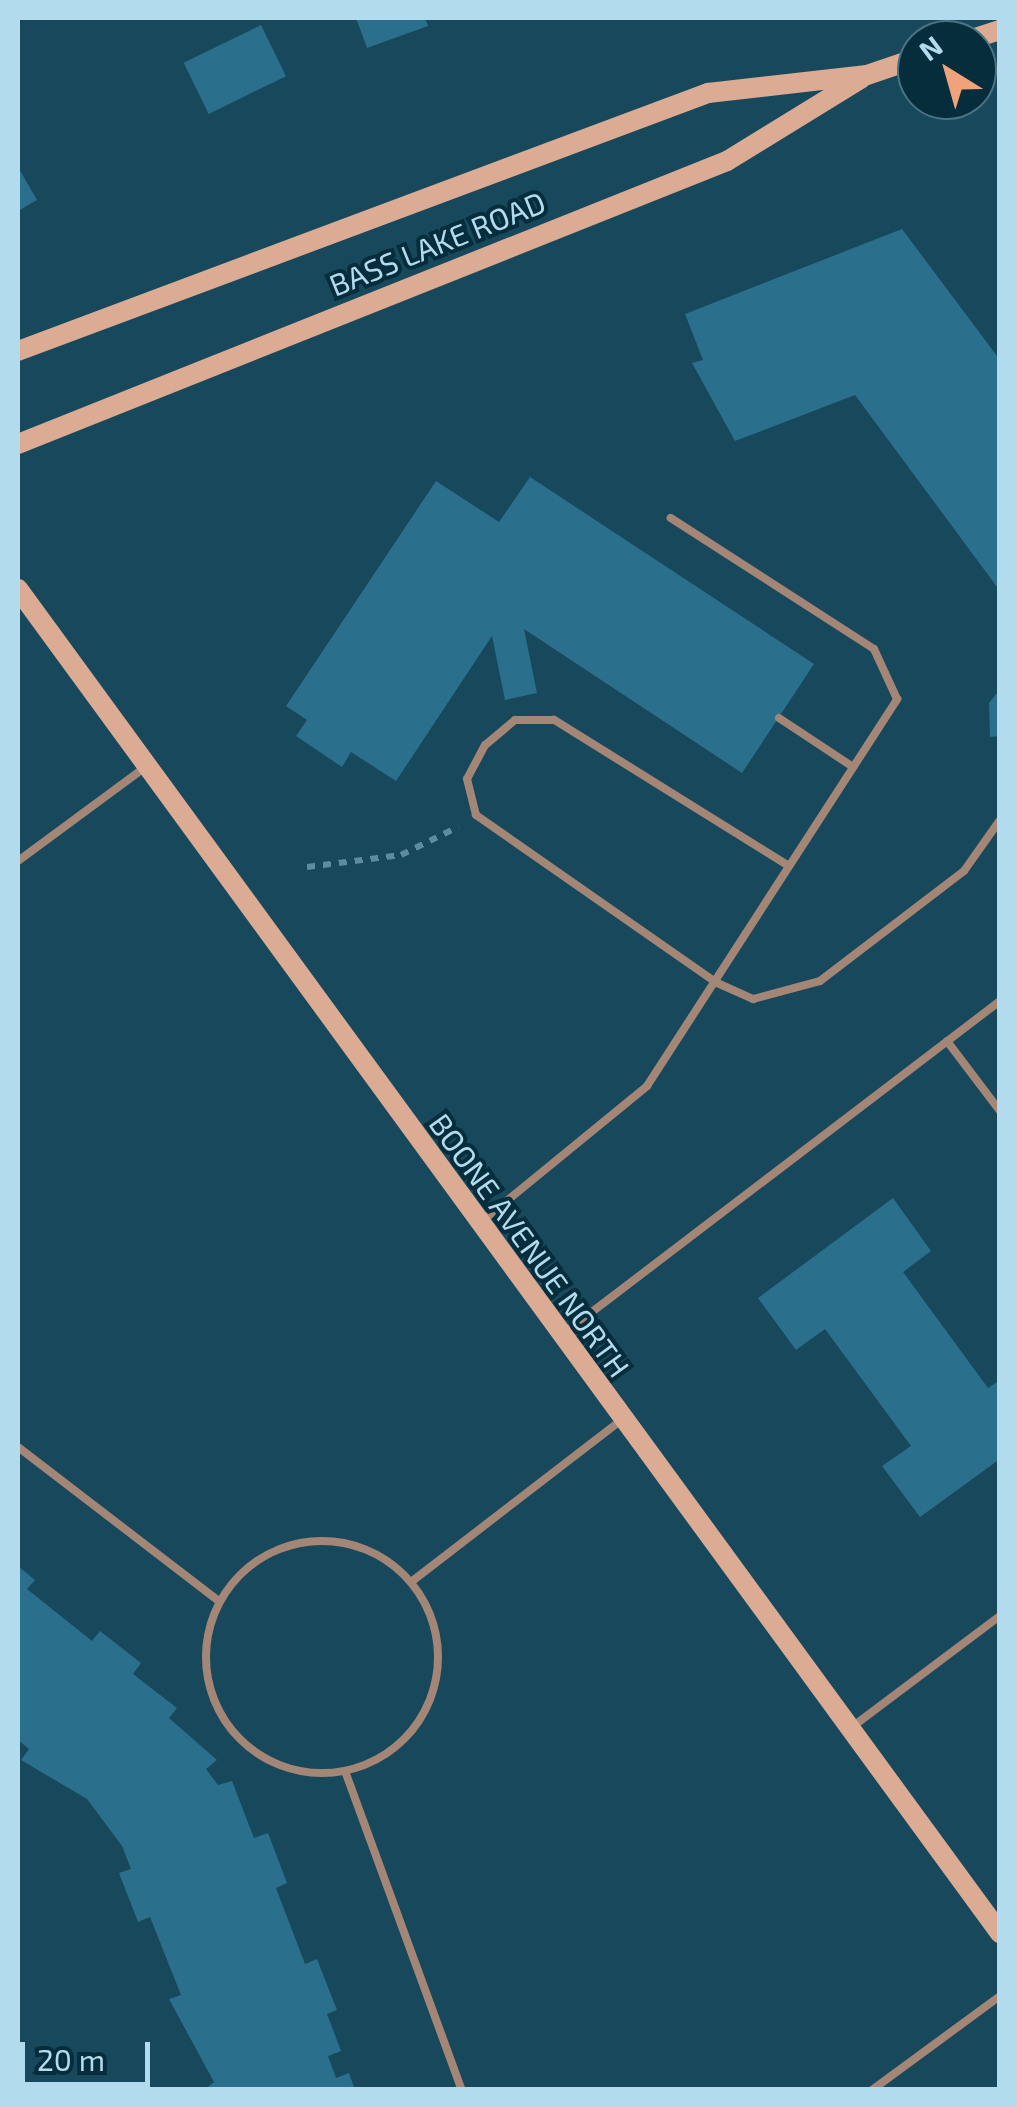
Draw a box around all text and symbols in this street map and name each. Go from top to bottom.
north arrow [897,20,997,120]
text: N [912,28,948,67]
street label: BASS LAKE ROAD [324,183,550,303]
street label: BOONE AVENUE NORTH [422,1106,638,1384]
scale bar [25,2022,155,2084]
text: 20 m [37,2041,105,2077]

